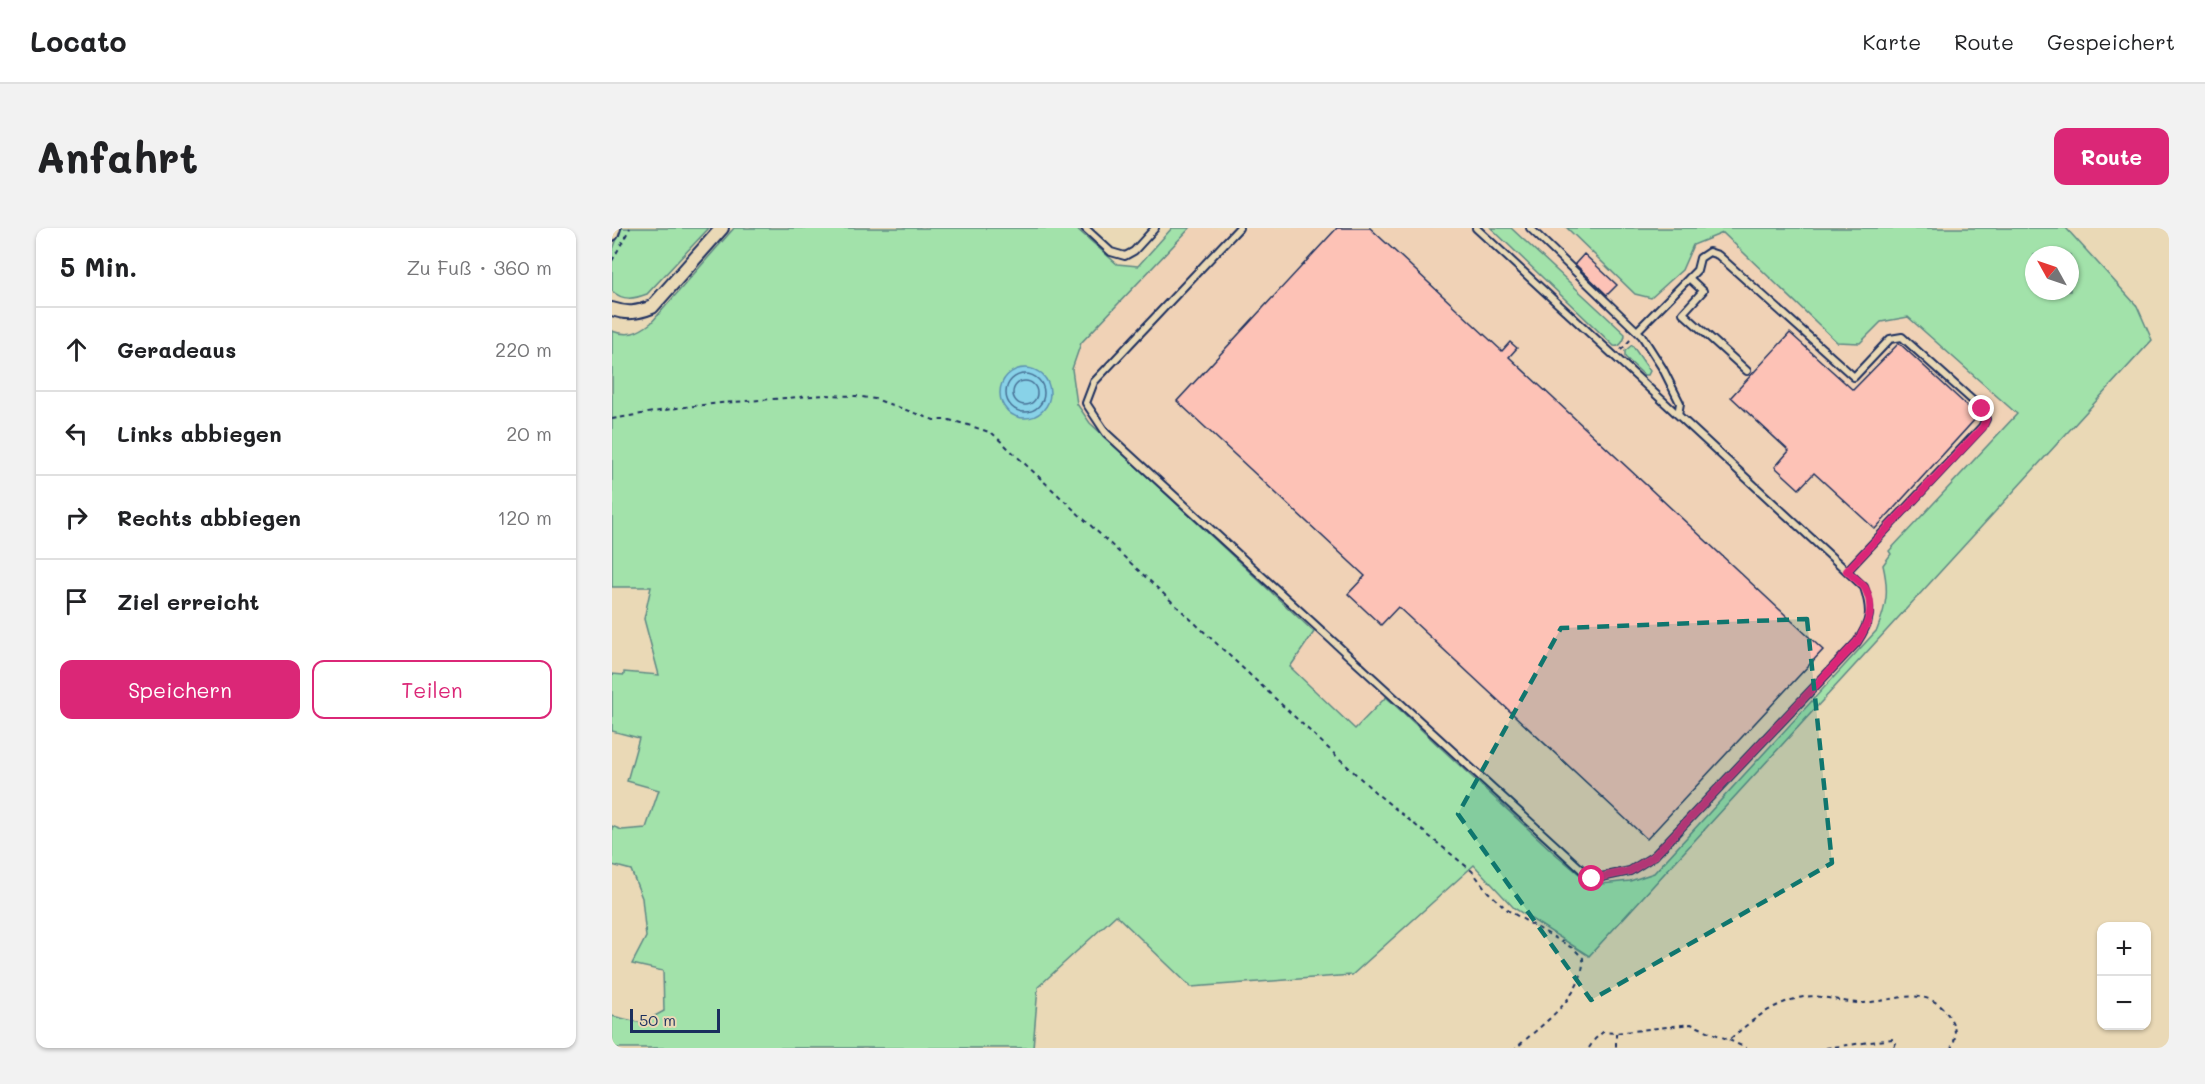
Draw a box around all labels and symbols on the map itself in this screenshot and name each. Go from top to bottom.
north arrow [2025,246,2079,300]
route end [1968,395,1994,421]
route start [1578,865,1604,891]
scale bar [630,1006,720,1034]

